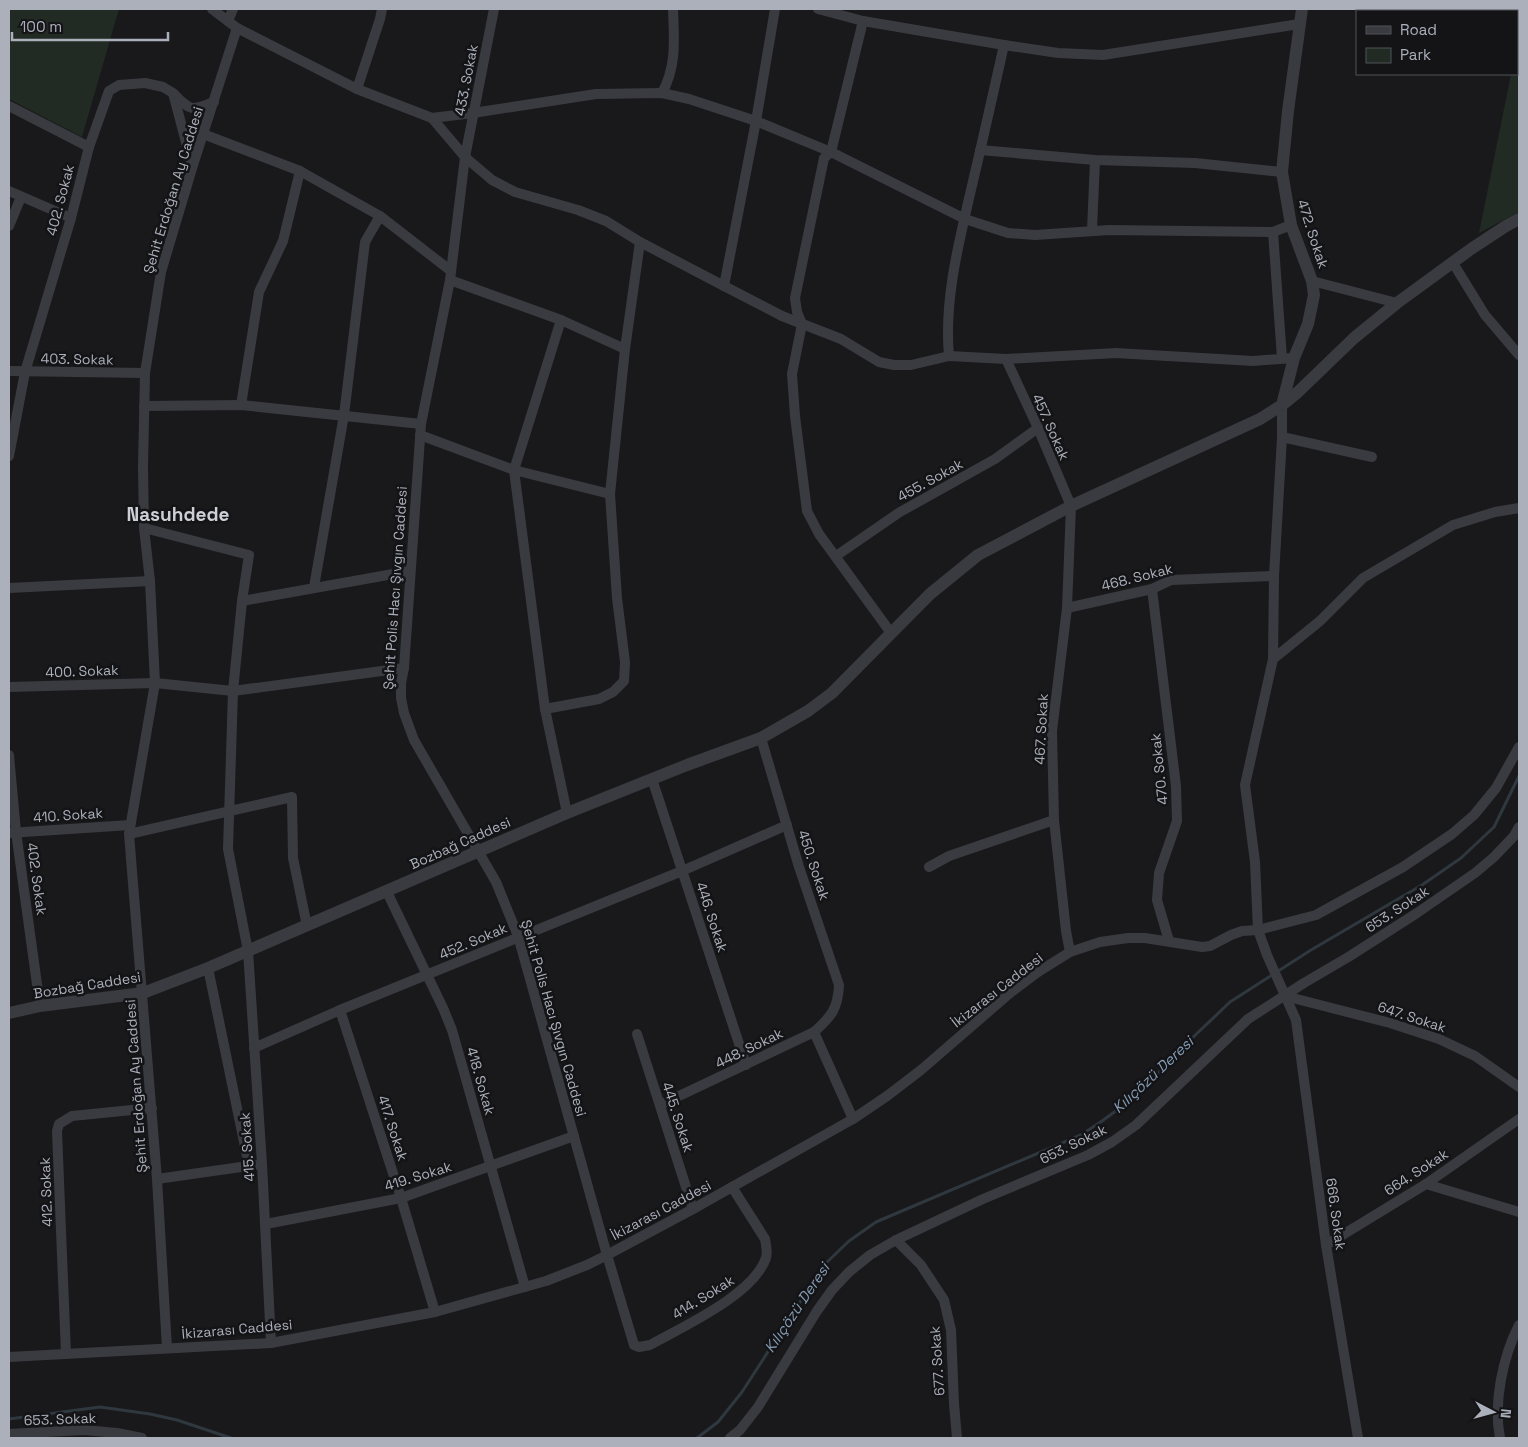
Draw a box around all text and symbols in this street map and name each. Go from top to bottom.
scale bar [12,10,169,42]
legend [1356,10,1518,75]
text: 100 m [20,17,62,36]
text: Road [1400,20,1437,39]
street label: 433. Sokak [450,42,482,117]
text: Park [1400,45,1431,64]
street label: Şehit Erdoğan Ay Caddesi [139,104,207,276]
street label: 402. Sokak [42,162,78,238]
street label: 472. Sokak [1293,197,1333,271]
street label: 403. Sokak [40,349,114,369]
street label: 457. Sokak [1028,391,1074,463]
street label: 455. Sokak [894,454,966,505]
street label: Şehit Polis Hacı Şıvgın Caddesi [379,486,411,690]
district label: Nasuhdede [126,502,230,527]
street label: 468. Sokak [1099,559,1175,595]
street label: 400. Sokak [45,661,119,681]
street label: 467. Sokak [1030,693,1052,765]
street label: 470. Sokak [1146,732,1172,806]
street label: 410. Sokak [33,804,104,826]
street label: Bozbağ Caddesi [407,813,513,873]
street label: 450. Sokak [794,828,834,903]
street label: 402. Sokak [23,842,51,917]
street label: 446. Sokak [692,880,732,955]
street label: 653. Sokak [1362,882,1433,936]
street label: 452. Sokak [436,918,510,963]
street label: Şehit Polis Hacı Şıvgın Caddesi [517,918,591,1118]
street label: İkizarası Caddesi [948,949,1046,1031]
street label: Bozbağ Caddesi [32,968,142,1002]
street label: 647. Sokak [1376,998,1449,1037]
street label: Şehit Erdoğan Ay Caddesi [121,999,151,1173]
street label: 448. Sokak [712,1024,786,1072]
water label: Kılıçözü Deresi [1108,1031,1199,1117]
street label: 418. Sokak [463,1045,499,1117]
street label: 445. Sokak [658,1080,698,1155]
street label: 417. Sokak [374,1093,412,1164]
street label: 415. Sokak [236,1111,258,1182]
street label: 653. Sokak [1037,1120,1110,1168]
street label: 664. Sokak [1381,1144,1452,1199]
street label: 412. Sokak [36,1156,56,1227]
street label: 419. Sokak [382,1157,454,1195]
street label: İkizarası Caddesi [608,1176,714,1244]
street label: 666. Sokak [1322,1177,1350,1252]
water label: Kılıçözü Deresi [760,1258,835,1356]
street label: 414. Sokak [669,1271,738,1323]
street label: İkizarası Caddesi [181,1315,293,1343]
street label: 677. Sokak [926,1325,948,1397]
north arrow [1468,1387,1518,1437]
text: N [1496,1408,1515,1419]
street label: 653. Sokak [24,1409,97,1429]

